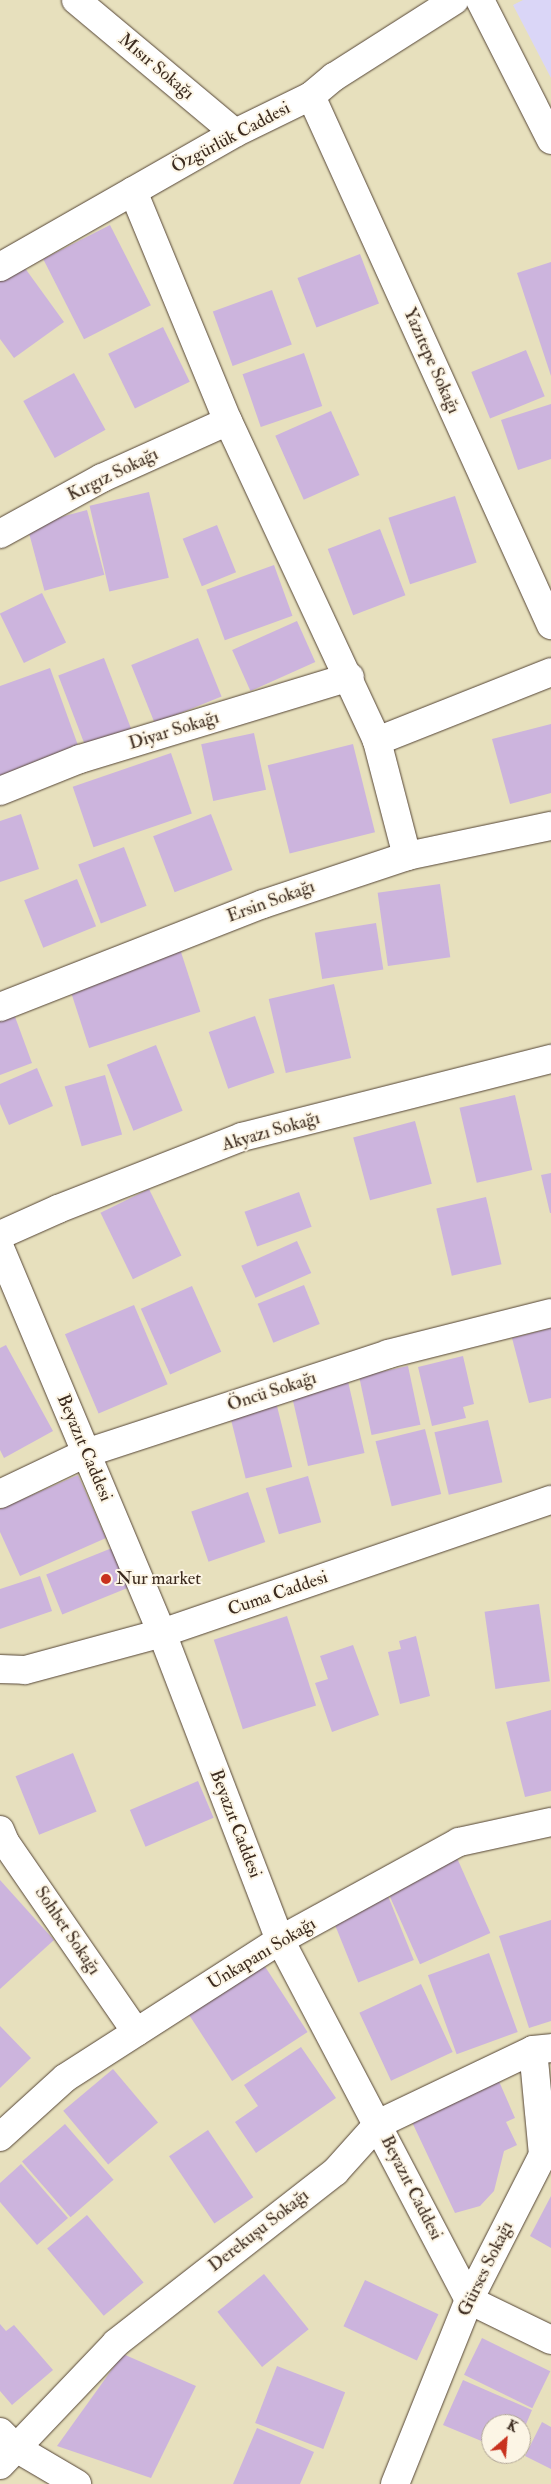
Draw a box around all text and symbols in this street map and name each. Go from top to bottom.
street label: Mısır Sokağı [114,29,198,105]
street label: Özgürlük Caddesi [168,98,294,178]
street label: Yazıtepe Sokağı [398,305,464,417]
street label: Kırgız Sokağı [64,444,162,506]
street label: Diyar Sokağı [126,707,222,755]
street label: Ersin Sokağı [224,876,318,928]
street label: Akyazı Sokağı [220,1108,322,1156]
street label: Öncü Sokağı [225,1367,319,1417]
street label: Beyazıt Caddesi [52,1391,116,1505]
street label: Cuma Caddesi [225,1567,331,1621]
place label: Nur market [116,1568,201,1590]
marker: Nur market [100,1573,112,1585]
street label: Beyazıt Caddesi [204,1767,266,1881]
street label: Sohbet Sokağı [30,1883,104,1979]
street label: Unkapanı Sokağı [204,1913,320,1995]
street label: Beyazıt Caddesi [375,2132,447,2244]
street label: Derekuşu Sokağı [204,2185,314,2277]
street label: Gürses Sokağı [454,2218,518,2320]
north arrow [481,2414,531,2464]
text: K [504,2416,521,2436]

